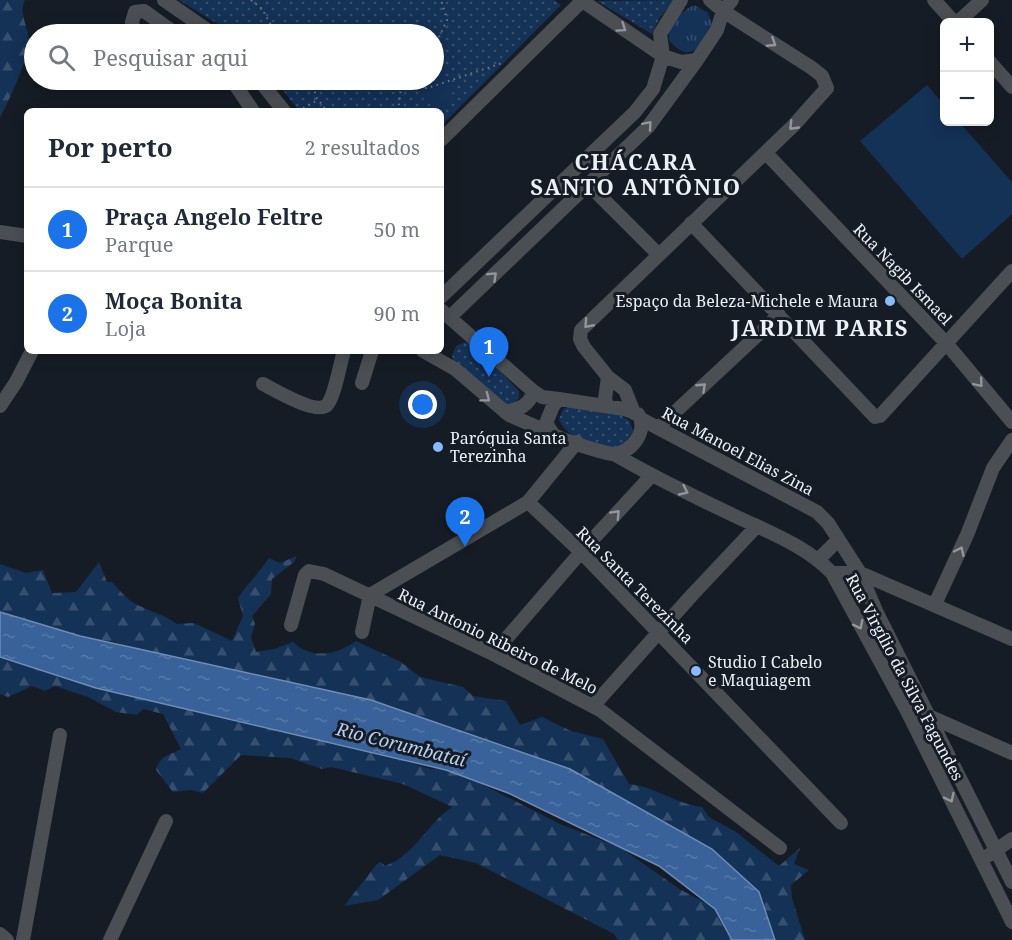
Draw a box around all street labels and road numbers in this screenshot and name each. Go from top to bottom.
street label: Rua Nagib Ismael [849,218,957,330]
street label: Rua Manoel Elias Zina [658,402,818,500]
street label: Rua Santa Terezinha [572,522,698,648]
street label: Rua Virgílio da Silva Fagundes [841,570,969,784]
street label: Rua Antonio Ribeiro de Melo [395,583,601,699]

